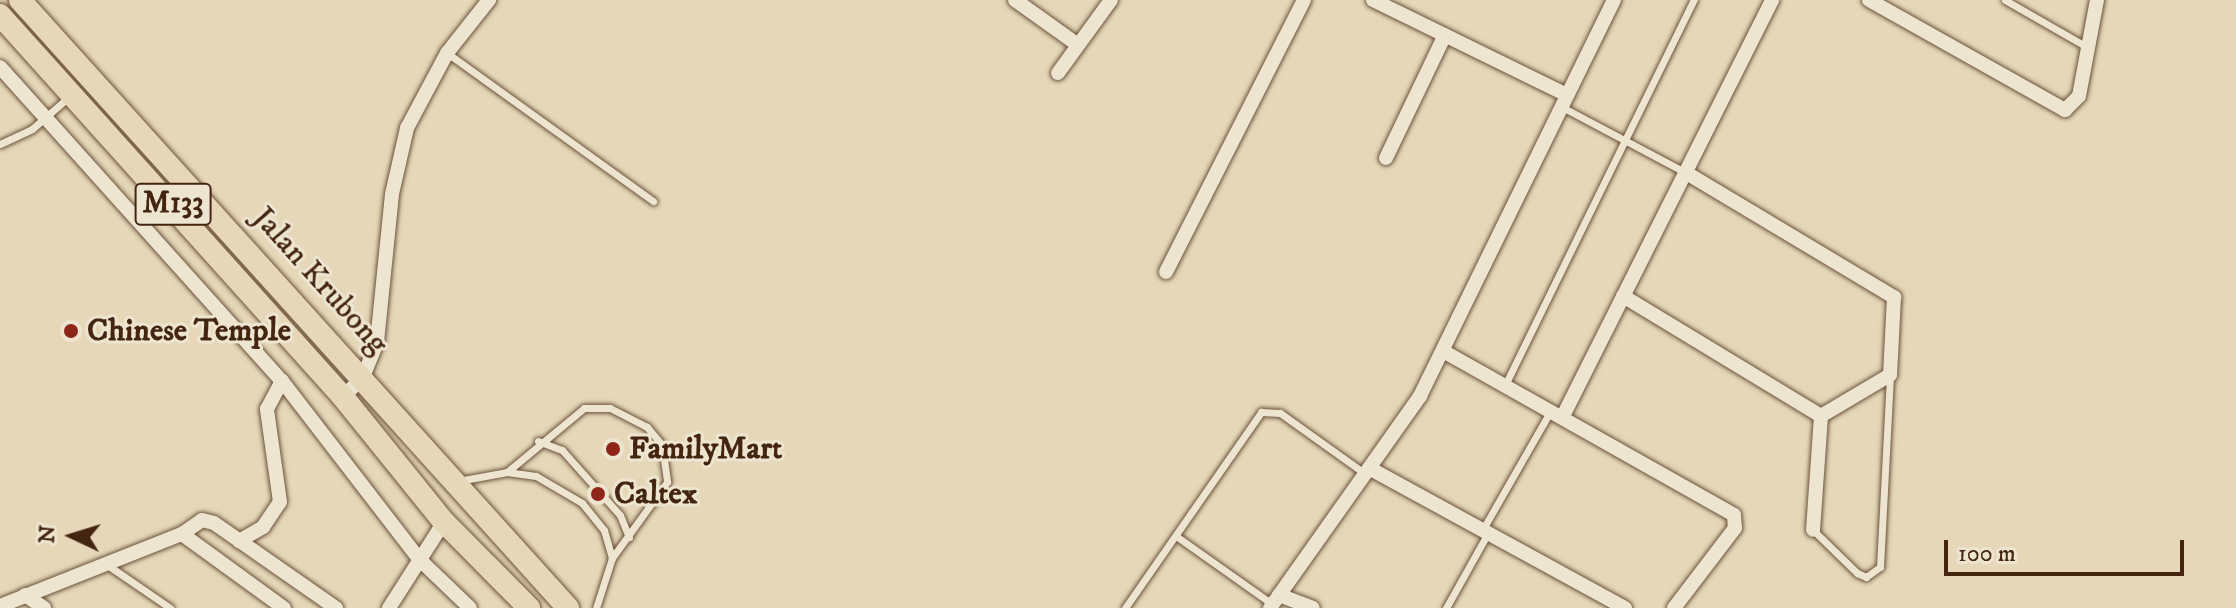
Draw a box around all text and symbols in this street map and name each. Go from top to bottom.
road number: M133 [133,178,213,230]
street label: Jalan Krubong [244,199,396,363]
place label: Chinese Temple [87,312,291,350]
marker: Chinese Temple [62,322,80,340]
place label: FamilyMart [629,430,782,468]
marker: FamilyMart [604,440,622,458]
place label: Caltex [614,475,698,513]
marker: Caltex [589,485,607,503]
north arrow [32,496,112,576]
text: N [33,524,62,544]
scale bar [1948,524,2188,574]
text: 100 m [1958,539,2016,569]

